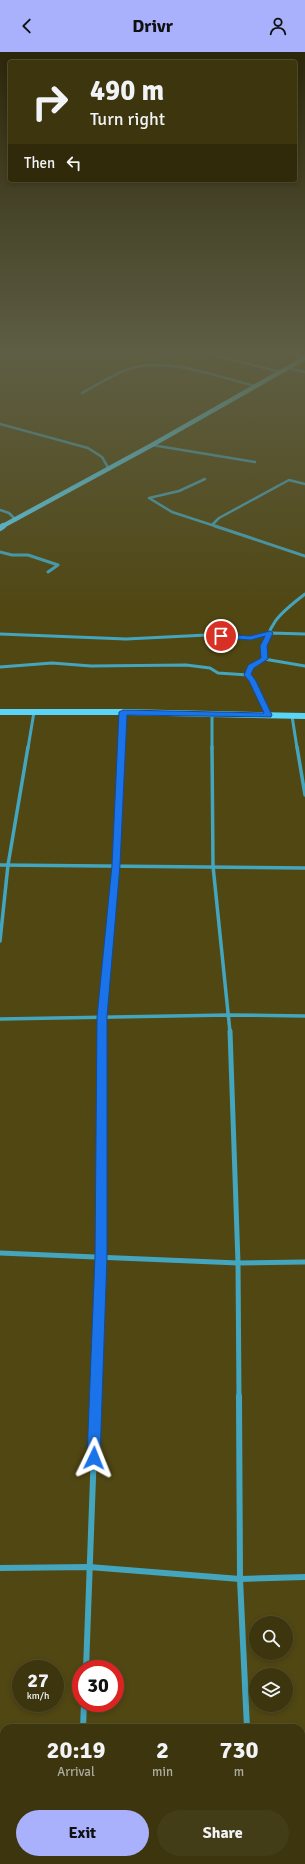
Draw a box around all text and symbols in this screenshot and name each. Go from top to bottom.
icon: back [16,15,38,37]
text: Drivr [132,15,173,37]
icon: person [267,15,289,37]
text: 490 m [90,74,164,108]
icon: right [24,76,76,128]
text: Turn right [90,108,165,130]
icon: left [63,152,85,174]
text: Then [24,154,55,172]
pin [204,619,238,653]
icon: arrive [210,625,232,647]
position arrow [73,1437,115,1479]
map controls [249,1616,293,1712]
button: search [249,1616,293,1660]
speed limit sign: 30 [72,1660,124,1712]
text: 27 [27,1668,49,1693]
button: layers [249,1668,293,1712]
text: km/h [27,1690,49,1702]
text: 20:19 [47,1735,105,1765]
text: 2 [156,1735,169,1765]
text: 730 [220,1735,258,1765]
text: Arrival [57,1764,95,1780]
text: min [152,1764,173,1780]
text: m [234,1764,244,1780]
button: Exit [16,1810,149,1856]
button: Share [157,1810,289,1856]

